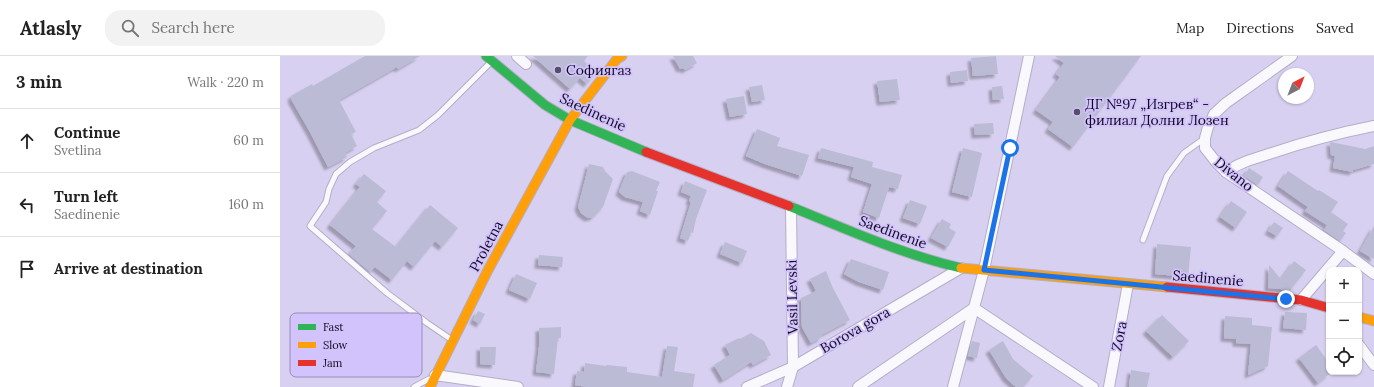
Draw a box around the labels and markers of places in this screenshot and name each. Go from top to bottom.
place label: Софиягаз [566,61,632,79]
marker: Софиягаз [553,65,563,75]
place label: ДГ №97 „Изгрев“ - филиал Долни Лозен [1085,95,1229,129]
marker: ДГ №97 „Изгрев“ - филиал Долни Лозен [1072,107,1082,117]

